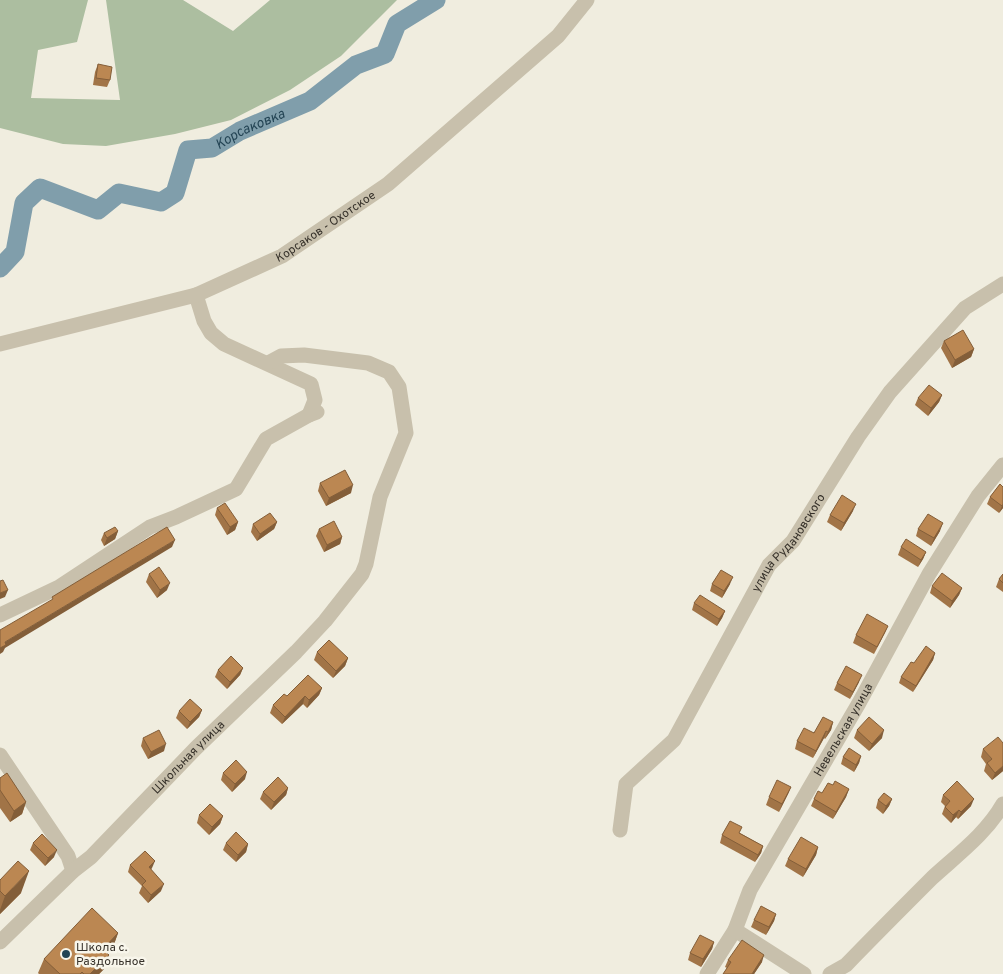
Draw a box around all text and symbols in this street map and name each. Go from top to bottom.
water label: Корсаковка [213,106,288,154]
street label: Корсаков - Охотское [273,188,379,267]
street label: улица Рудановского [749,491,830,595]
street label: Невельская улица [811,681,877,780]
street label: Школьная улица [149,718,229,798]
place label: Школа с. Раздольное [76,940,145,970]
marker: Школа с. Раздольное [60,948,72,960]

